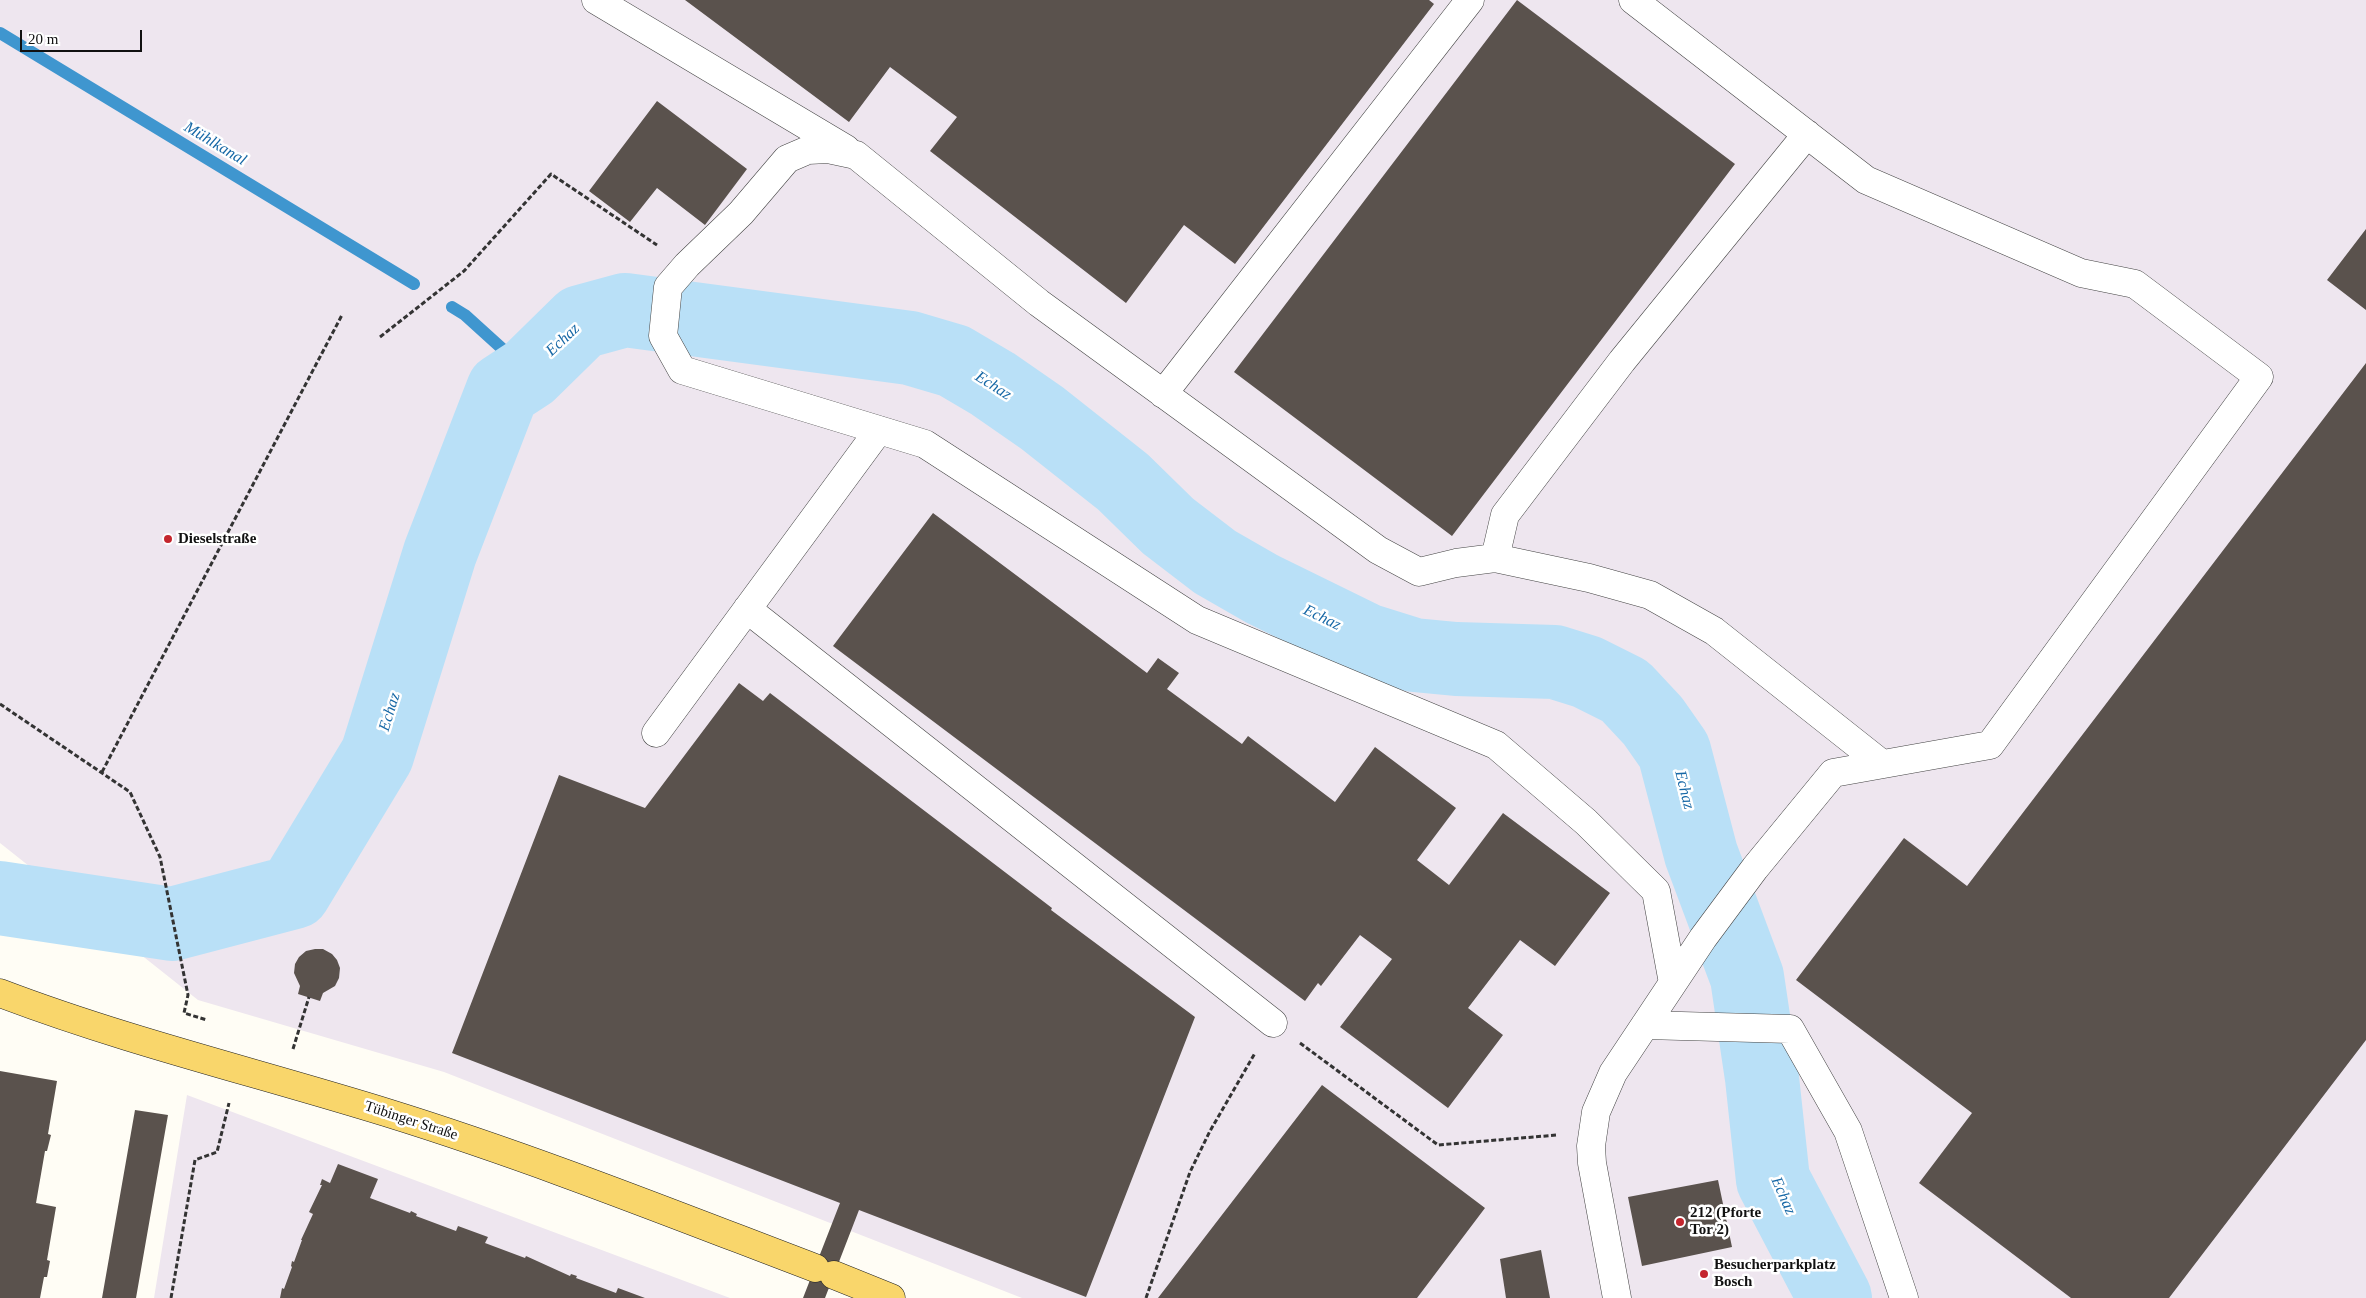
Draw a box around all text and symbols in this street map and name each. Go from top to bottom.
scale bar [22,20,145,52]
text: 20 m [28,31,58,47]
water label: Mühlkanal [180,118,250,170]
water label: Echaz [542,320,584,360]
water label: Echaz [971,367,1015,405]
place label: Dieselstraße [178,530,256,548]
marker: Dieselstraße [162,533,174,545]
water label: Echaz [1300,601,1344,635]
water label: Echaz [375,690,405,734]
water label: Echaz [1670,769,1698,811]
street label: Tübinger Straße [362,1097,460,1145]
water label: Echaz [1766,1174,1800,1218]
place label: 212 (Pforte Tor 2) [1690,1204,1761,1239]
marker: 212 (Pforte Tor 2) [1674,1216,1686,1228]
place label: Besucherparkplatz Bosch [1714,1256,1836,1291]
marker: Besucherparkplatz Bosch [1698,1268,1710,1280]

